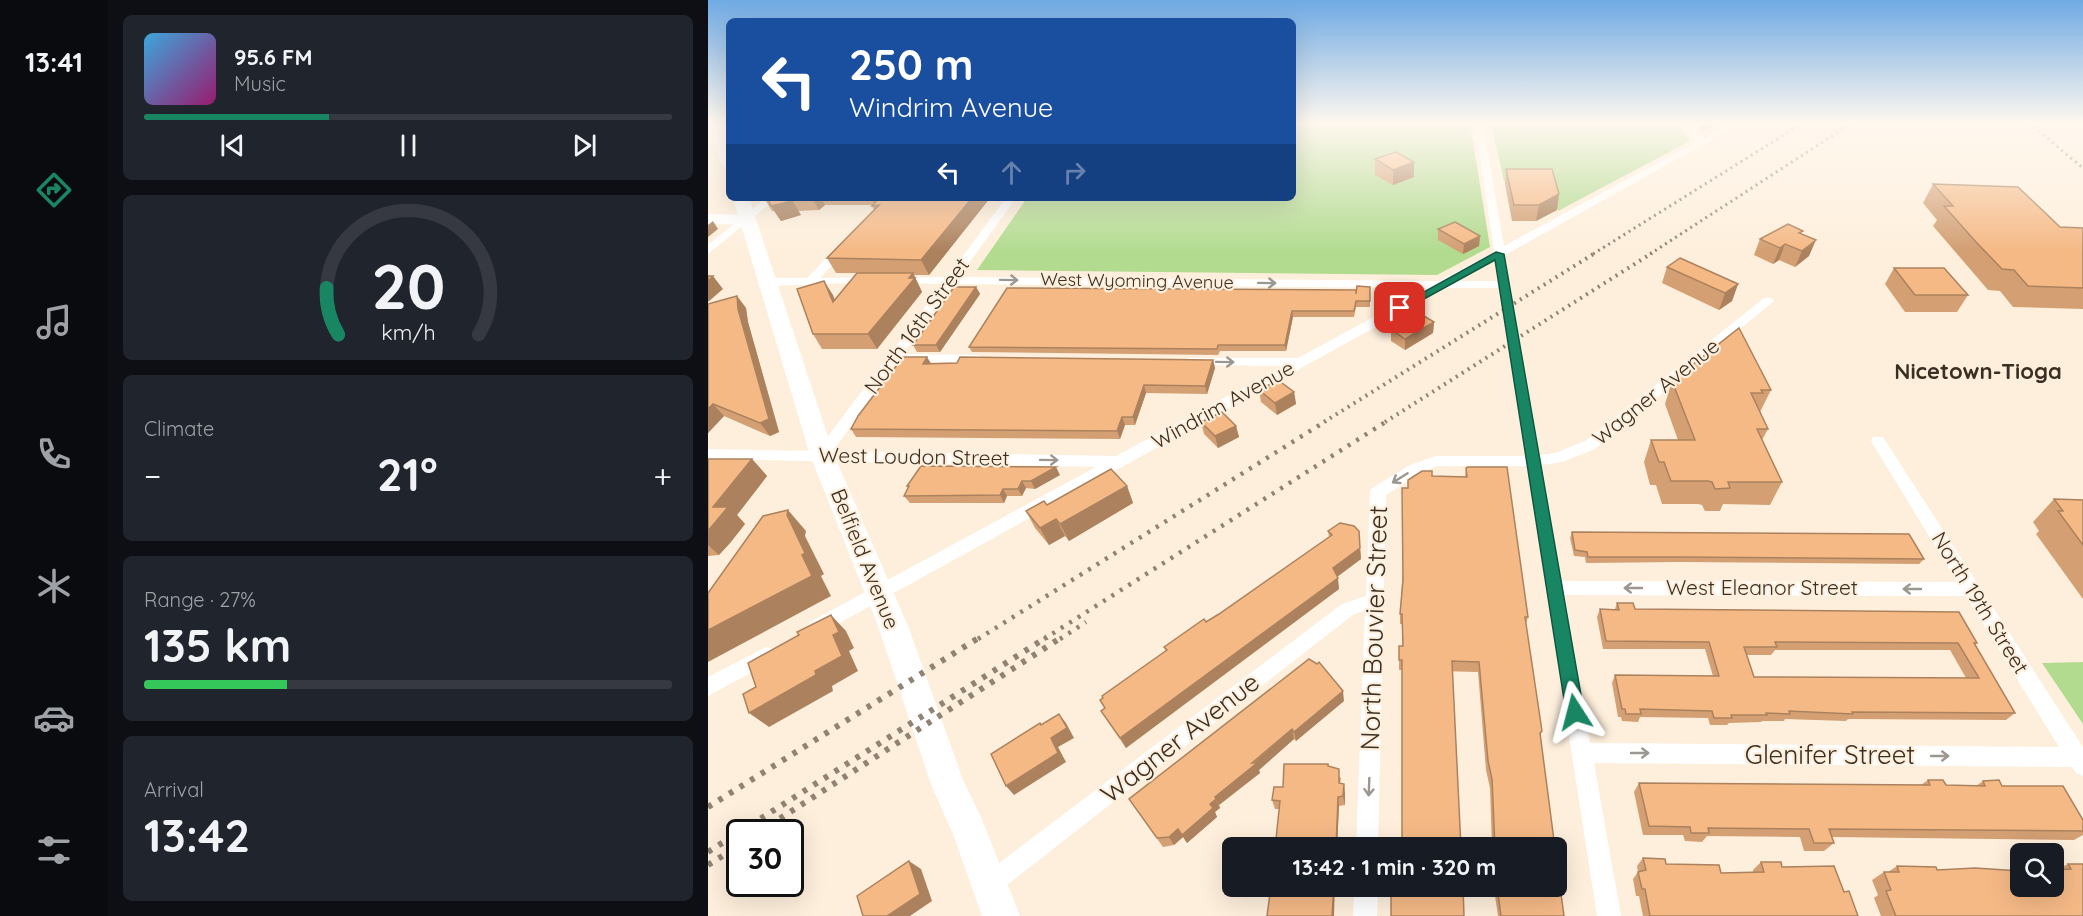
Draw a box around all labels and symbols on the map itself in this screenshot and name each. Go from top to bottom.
street label: North 16th Street [858,252,974,399]
street label: West Wyoming Avenue [1040,267,1234,294]
one-way arrow [998,274,1018,286]
one-way arrow [1256,277,1276,289]
pin [1374,282,1425,333]
street label: Wagner Avenue [1587,332,1724,450]
street label: Windrim Avenue [1147,354,1298,454]
one-way arrow [1215,356,1235,368]
district label: Nicetown-Tioga [1894,357,2062,385]
street label: West Loudon Street [818,441,1010,471]
one-way arrow [1038,454,1058,466]
one-way arrow [1392,473,1409,485]
street label: Belfield Avenue [826,485,906,633]
street label: North Bouvier Street [1353,505,1394,751]
street label: North 19th Street [1927,527,2035,678]
street label: West Eleanor Street [1666,574,1858,600]
one-way arrow [1623,582,1643,594]
one-way arrow [1902,583,1922,595]
street label: Wagner Avenue [1094,665,1266,810]
position arrow [1543,680,1607,744]
street label: Glenifer Street [1745,738,1915,771]
one-way arrow [1630,747,1650,759]
one-way arrow [1930,750,1950,762]
one-way arrow [1363,777,1374,797]
speed limit sign: 30 [726,819,804,897]

